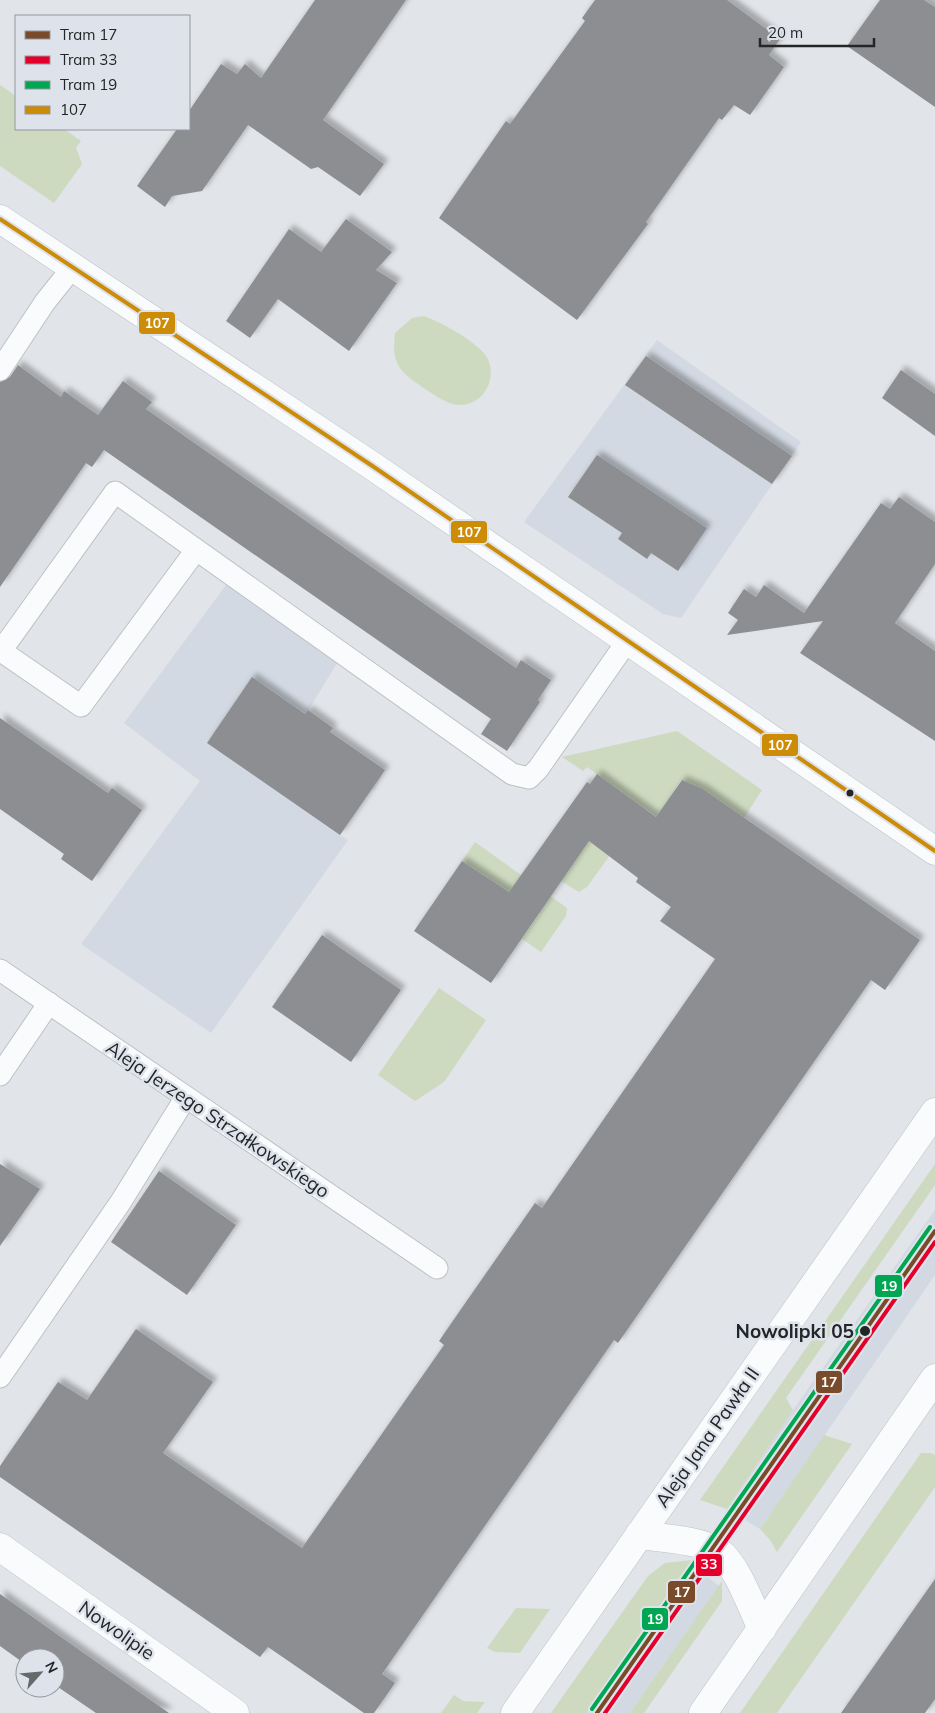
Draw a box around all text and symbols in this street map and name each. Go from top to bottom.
legend [15,15,190,130]
scale bar [760,15,874,47]
text: 20 m [768,23,803,42]
text: Tram 17 [60,25,117,44]
text: Tram 33 [60,50,117,69]
text: Tram 19 [60,75,117,94]
text: 107 [60,100,87,119]
line badge: 107 [138,311,176,335]
text: 107 [144,314,170,332]
line badge: 107 [450,520,488,544]
text: 107 [456,523,482,541]
line badge: 107 [761,733,799,757]
text: 107 [767,736,793,754]
unlabelled marker [845,788,855,798]
street label: Aleja Jerzego Strzałkowskiego [102,1035,334,1203]
line badge: 19 [874,1274,903,1298]
text: 19 [881,1277,897,1295]
place label: Nowolipki 05 [736,1319,854,1343]
marker: Nowolipki 05 [858,1324,872,1338]
street label: Aleja Jana Pawła II [650,1362,764,1512]
line badge: 17 [815,1370,843,1394]
text: 17 [821,1373,837,1391]
line badge: 33 [695,1553,723,1577]
text: 33 [701,1555,717,1573]
line badge: 17 [667,1580,696,1604]
text: 17 [674,1583,690,1601]
street label: Nowolipie [74,1595,160,1665]
line badge: 19 [641,1607,669,1631]
text: 19 [647,1610,663,1628]
north arrow [15,1648,65,1698]
text: N [41,1658,62,1676]

